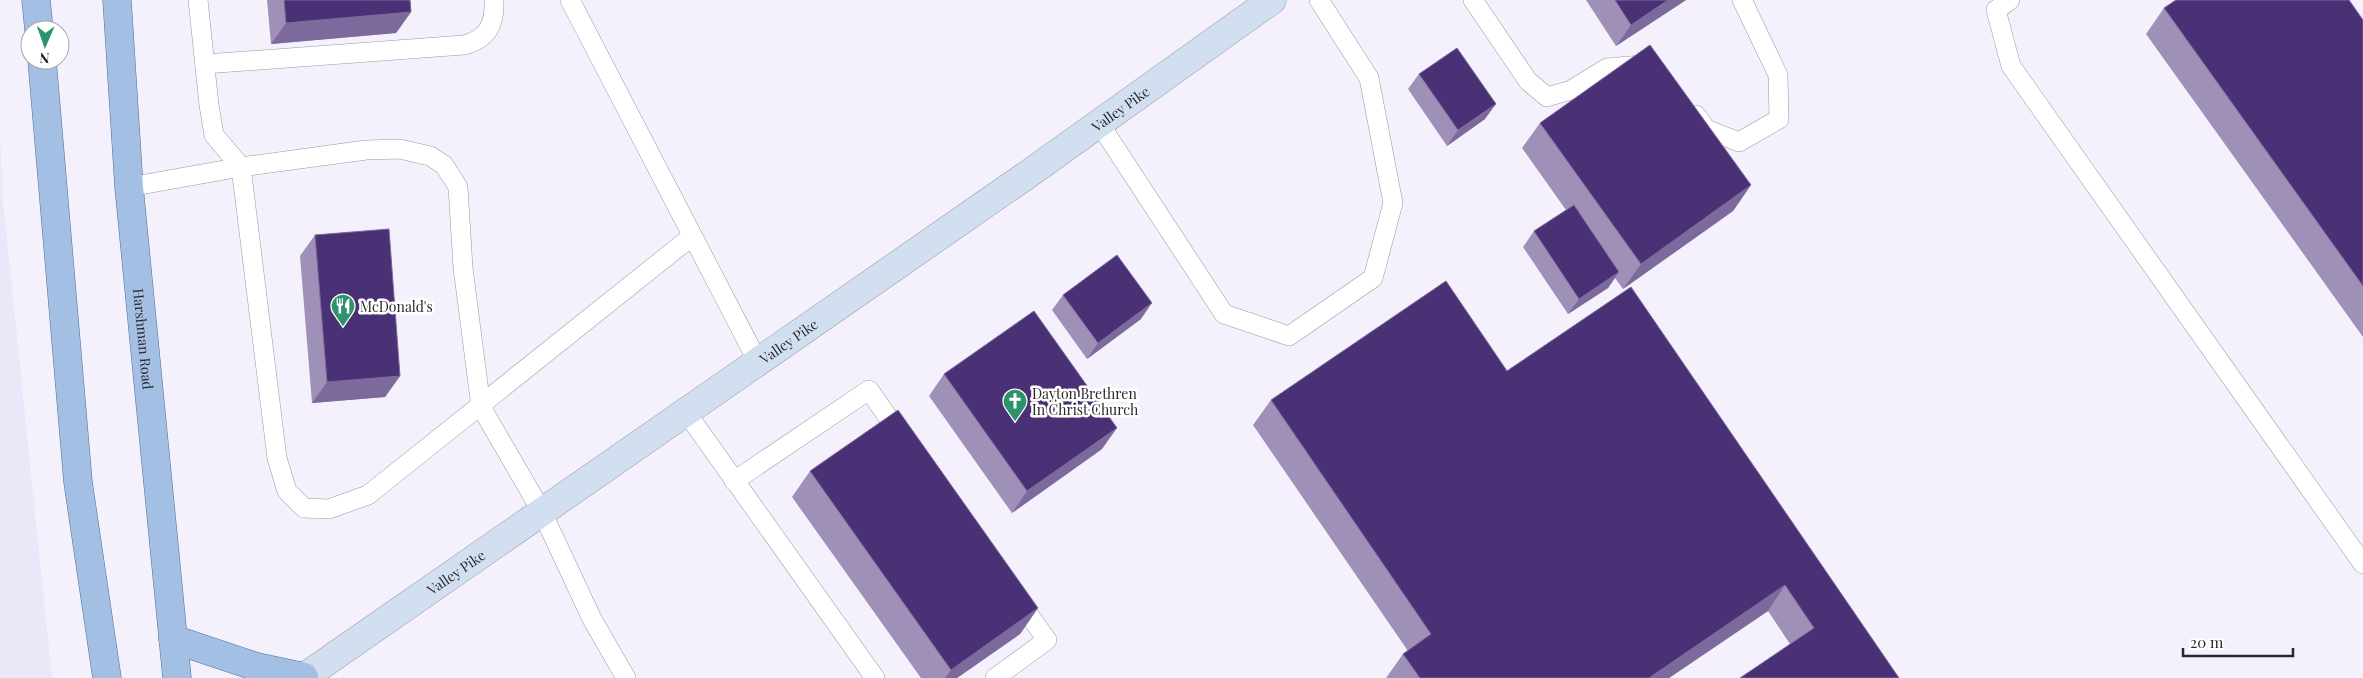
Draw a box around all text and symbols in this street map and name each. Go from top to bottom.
north arrow [20,20,70,70]
text: N [39,49,50,68]
street label: Valley Pike [1087,81,1153,136]
street label: Harshman Road [129,287,158,390]
restaurant icon: McDonald's [330,293,356,327]
place label: McDonald's [360,297,433,316]
street label: Valley Pike [755,314,821,368]
place label: Dayton Brethren In Christ Church [1032,384,1139,419]
church icon: Dayton Brethren In Christ Church [1002,388,1028,422]
street label: Valley Pike [422,545,489,599]
scale bar [2183,626,2293,658]
text: 20 m [2190,632,2224,652]

